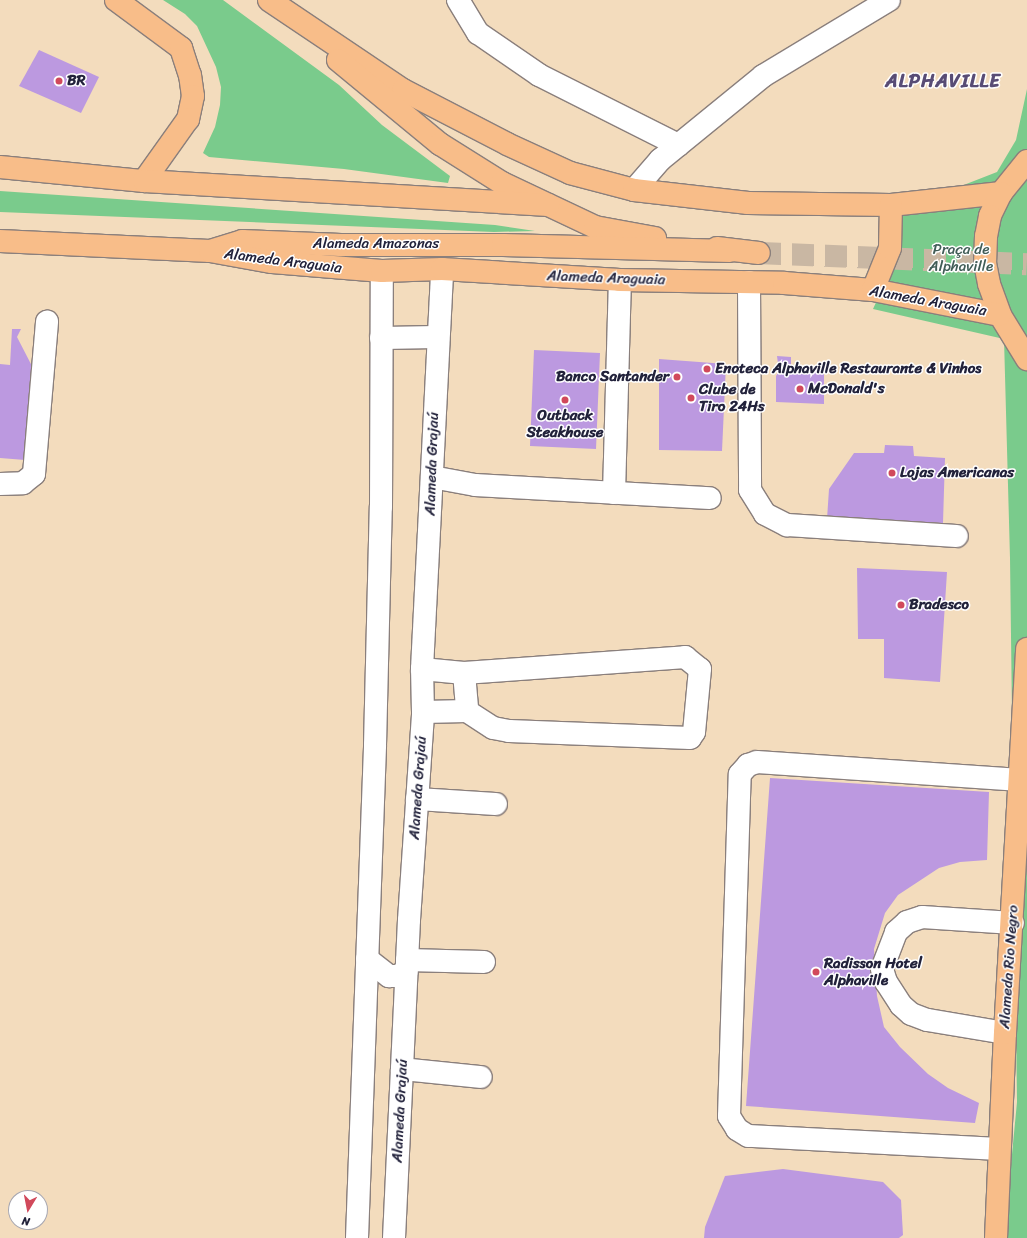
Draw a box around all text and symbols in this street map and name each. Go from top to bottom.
district label: ALPHAVILLE [886,70,1000,92]
place label: BR [67,72,86,90]
marker: BR [54,76,64,86]
street label: Alameda Amazonas [313,235,439,253]
park label: Praça de Alphaville [929,240,993,275]
street label: Alameda Araguaia [223,245,343,277]
street label: Alameda Araguaia [546,267,666,289]
street label: Alameda Araguaia [868,282,988,320]
place label: Enoteca Alphaville Restaurante & Vinhos [715,360,982,378]
marker: Enoteca Alphaville Restaurante & Vinhos [702,364,712,374]
place label: Banco Santander [556,368,669,386]
marker: Banco Santander [672,372,682,382]
place label: Clube de Tiro 24Hs [699,380,765,415]
place label: McDonald's [808,380,885,398]
marker: McDonald's [795,384,805,394]
marker: Clube de Tiro 24Hs [686,393,696,403]
marker: Outback Steakhouse [560,395,570,405]
place label: Outback Steakhouse [526,406,604,441]
street label: Alameda Grajaú [421,412,443,516]
place label: Lojas Americanas [900,464,1015,482]
marker: Lojas Americanas [887,468,897,478]
place label: Bradesco [909,596,969,614]
marker: Bradesco [896,600,906,610]
street label: Alameda Grajaú [405,736,431,840]
street label: Alameda Rio Negro [996,904,1022,1030]
place label: Radisson Hotel Alphaville [824,954,922,989]
marker: Radisson Hotel Alphaville [811,967,821,977]
street label: Alameda Grajaú [388,1059,412,1163]
north arrow [8,1190,48,1230]
text: N [21,1211,31,1231]

